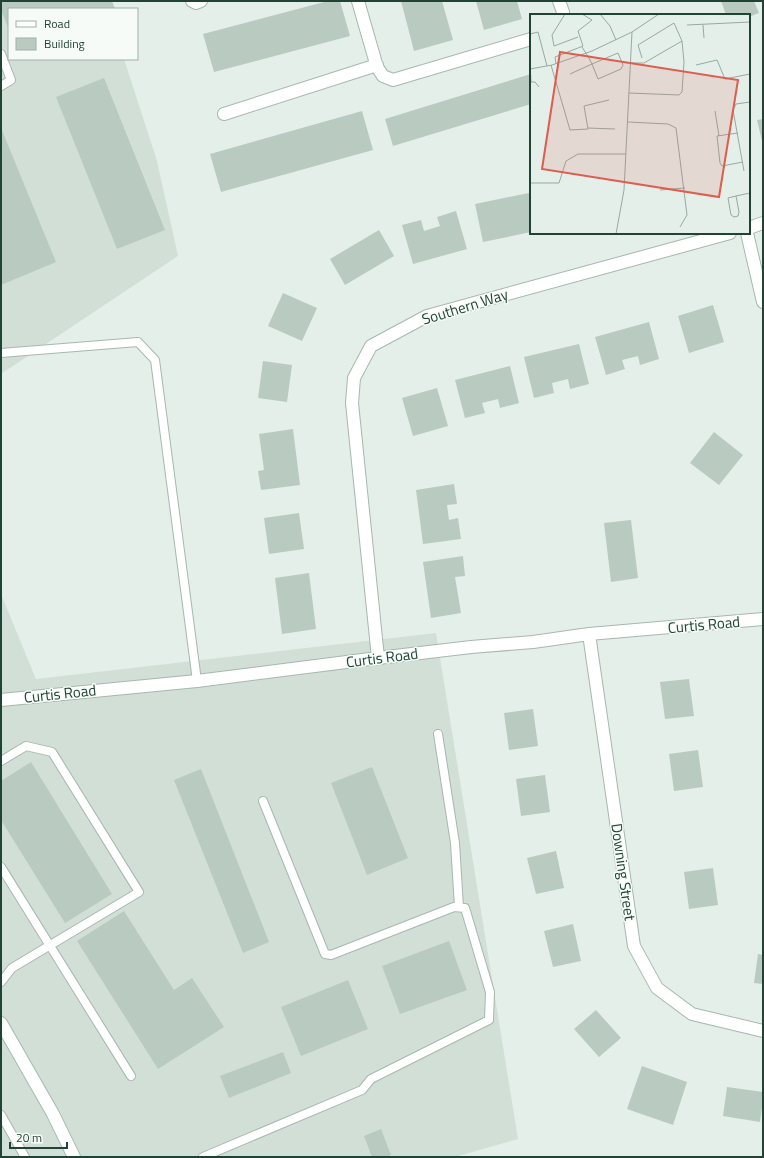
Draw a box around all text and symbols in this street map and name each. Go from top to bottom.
legend [8,8,138,60]
text: Road [44,14,70,33]
inset map [530,14,750,234]
text: Building [44,34,85,53]
street label: Southern Way [419,282,511,331]
street label: Curtis Road [667,610,741,639]
street label: Curtis Road [345,642,419,673]
street label: Curtis Road [23,678,97,709]
street label: Downing Street [605,822,642,923]
scale bar [10,1124,67,1150]
text: 20 m [16,1128,42,1147]

